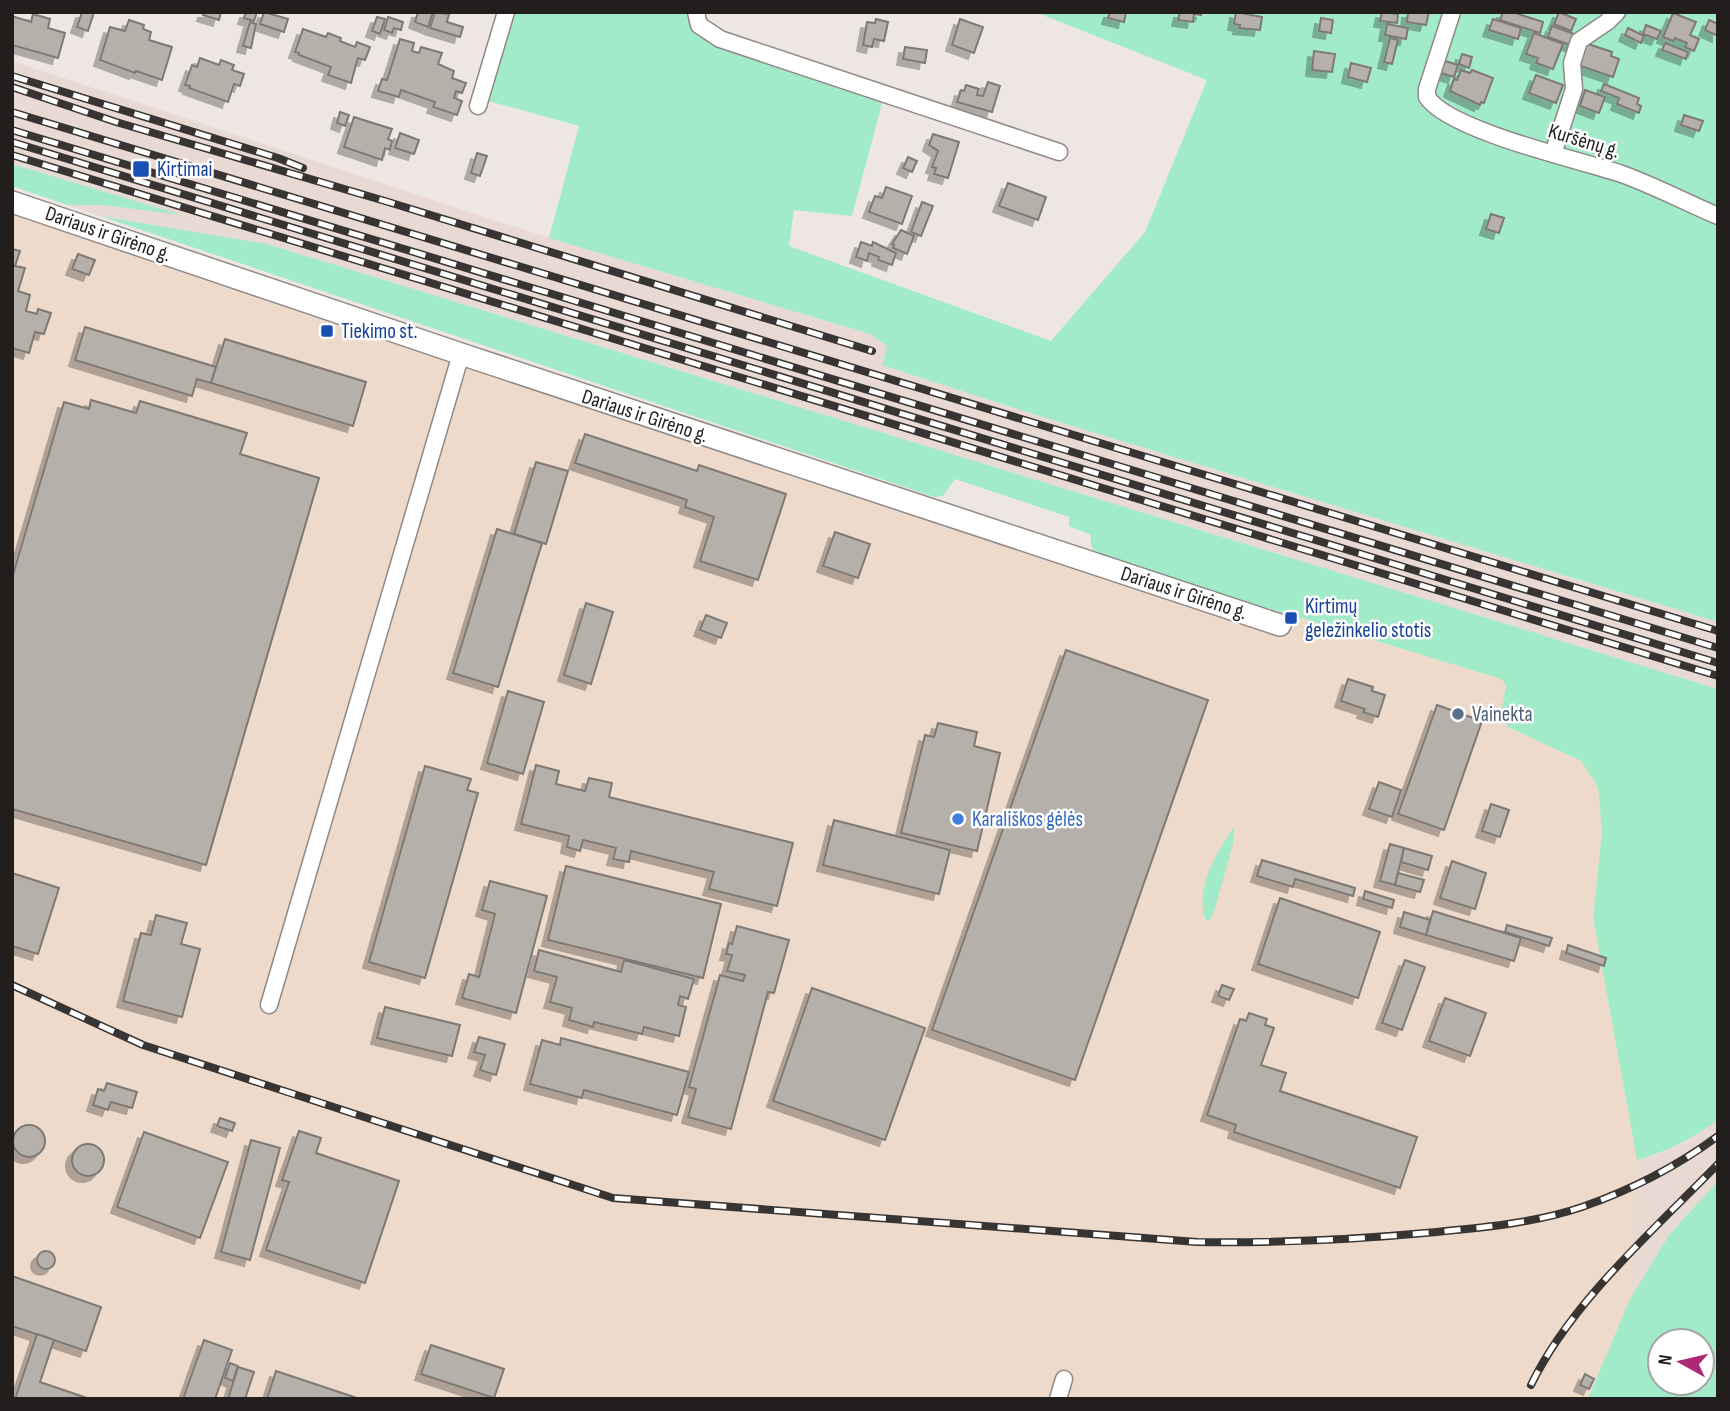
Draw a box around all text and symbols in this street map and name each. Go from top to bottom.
street label: Kuršėnų g. [1545,118,1623,164]
place label: Kirtimai [157,157,213,182]
marker: Kirtimai [131,159,151,179]
street label: Dariaus ir Girėno g. [42,201,174,267]
place label: Tiekimo st. [341,319,418,344]
marker: Tiekimo st. [319,323,335,339]
street label: Dariaus ir Girėno g. [579,384,711,448]
street label: Dariaus ir Girėno g. [1118,561,1250,625]
place label: Kirtimų geležinkelio stotis [1305,594,1431,643]
marker: Kirtimų geležinkelio stotis [1283,610,1299,626]
place label: Vainekta [1472,702,1533,727]
marker: Vainekta [1450,706,1466,722]
place label: Karališkos gėlės [972,807,1083,832]
marker: Karališkos gėlės [950,811,966,827]
north arrow [1646,1327,1716,1397]
text: N [1654,1353,1678,1366]

